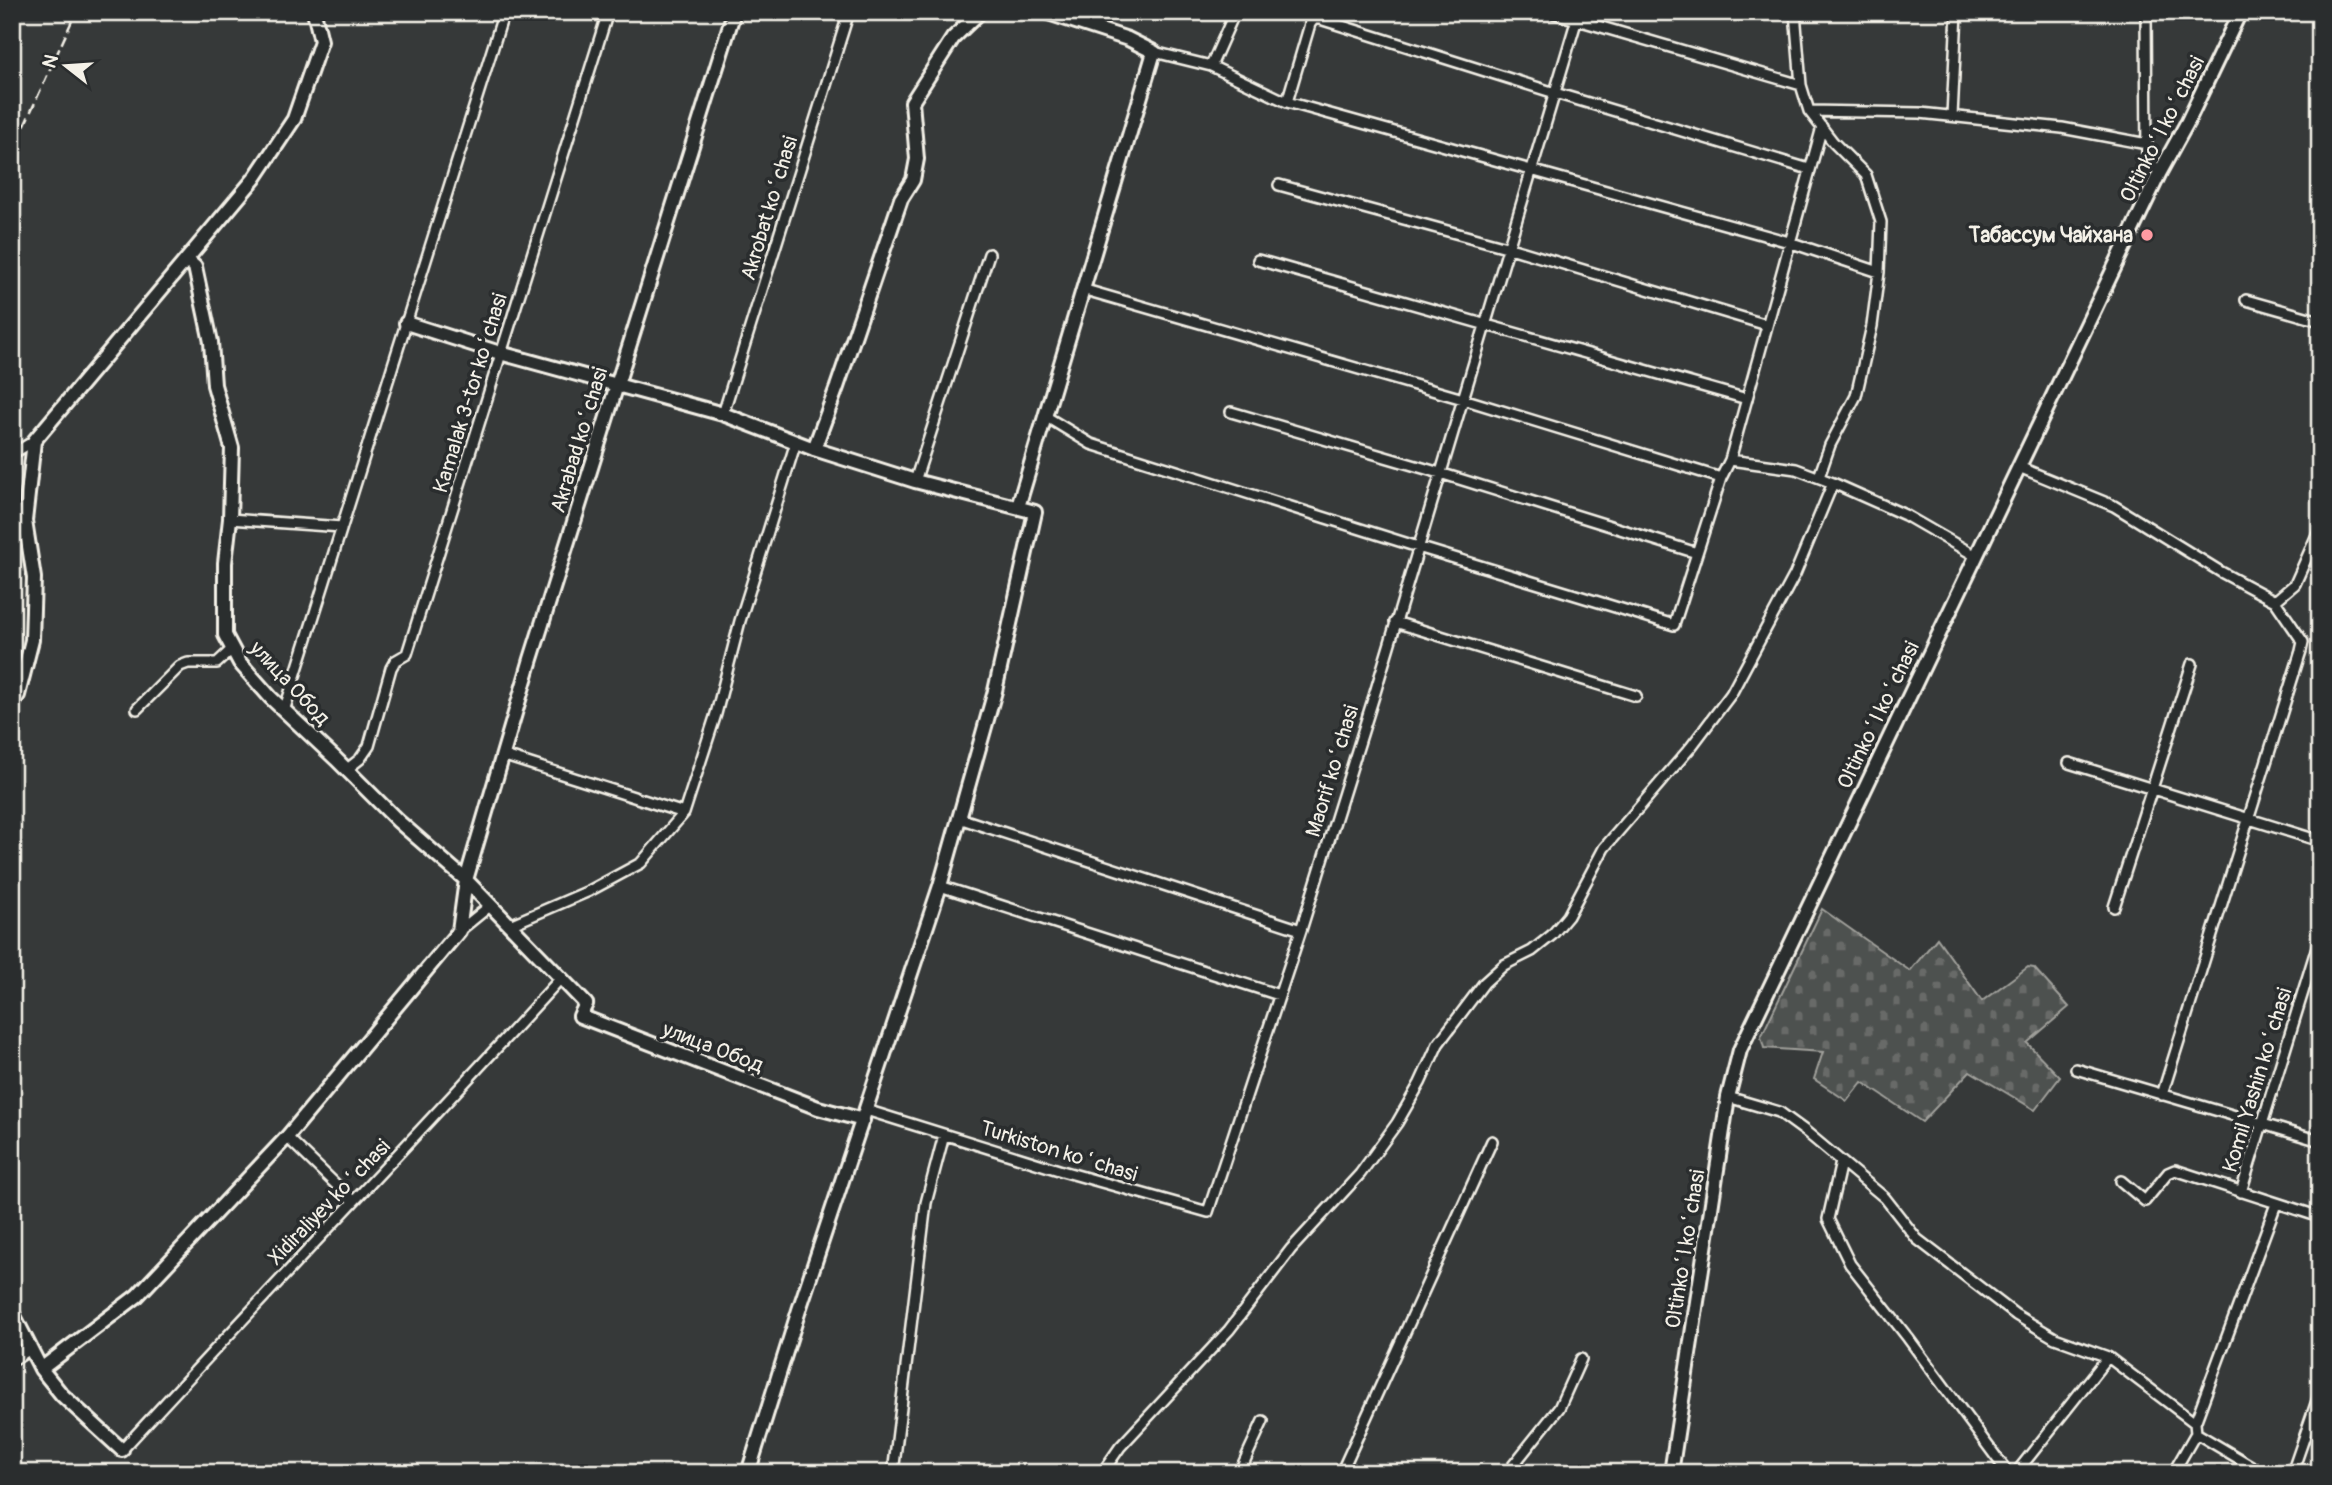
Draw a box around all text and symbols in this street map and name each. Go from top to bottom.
north arrow [32,32,102,102]
street label: Oltinkoʻl koʻchasi [2114,51,2211,207]
text: N [37,52,64,71]
street label: Akrobat koʻchasi [735,133,804,283]
place label: Табассум Чайхана [1968,222,2133,249]
marker: Табассум Чайхана [2139,227,2155,243]
street label: Kamalak 3-tor koʻchasi [427,290,514,496]
street label: Akrabad koʻchasi [545,364,614,516]
street label: улица Обод [243,635,336,732]
street label: Oltinkoʻl koʻchasi [1831,637,1926,793]
street label: Maorif koʻchasi [1300,702,1365,840]
street label: Komil Yashin koʻchasi [2217,984,2299,1176]
street label: улица Обод [658,1015,768,1079]
street label: Turkiston koʻchasi [977,1115,1141,1188]
street label: Xidiraliyev koʻchasi [262,1133,397,1271]
street label: Oltinkoʻl koʻchasi [1660,1167,1711,1330]

